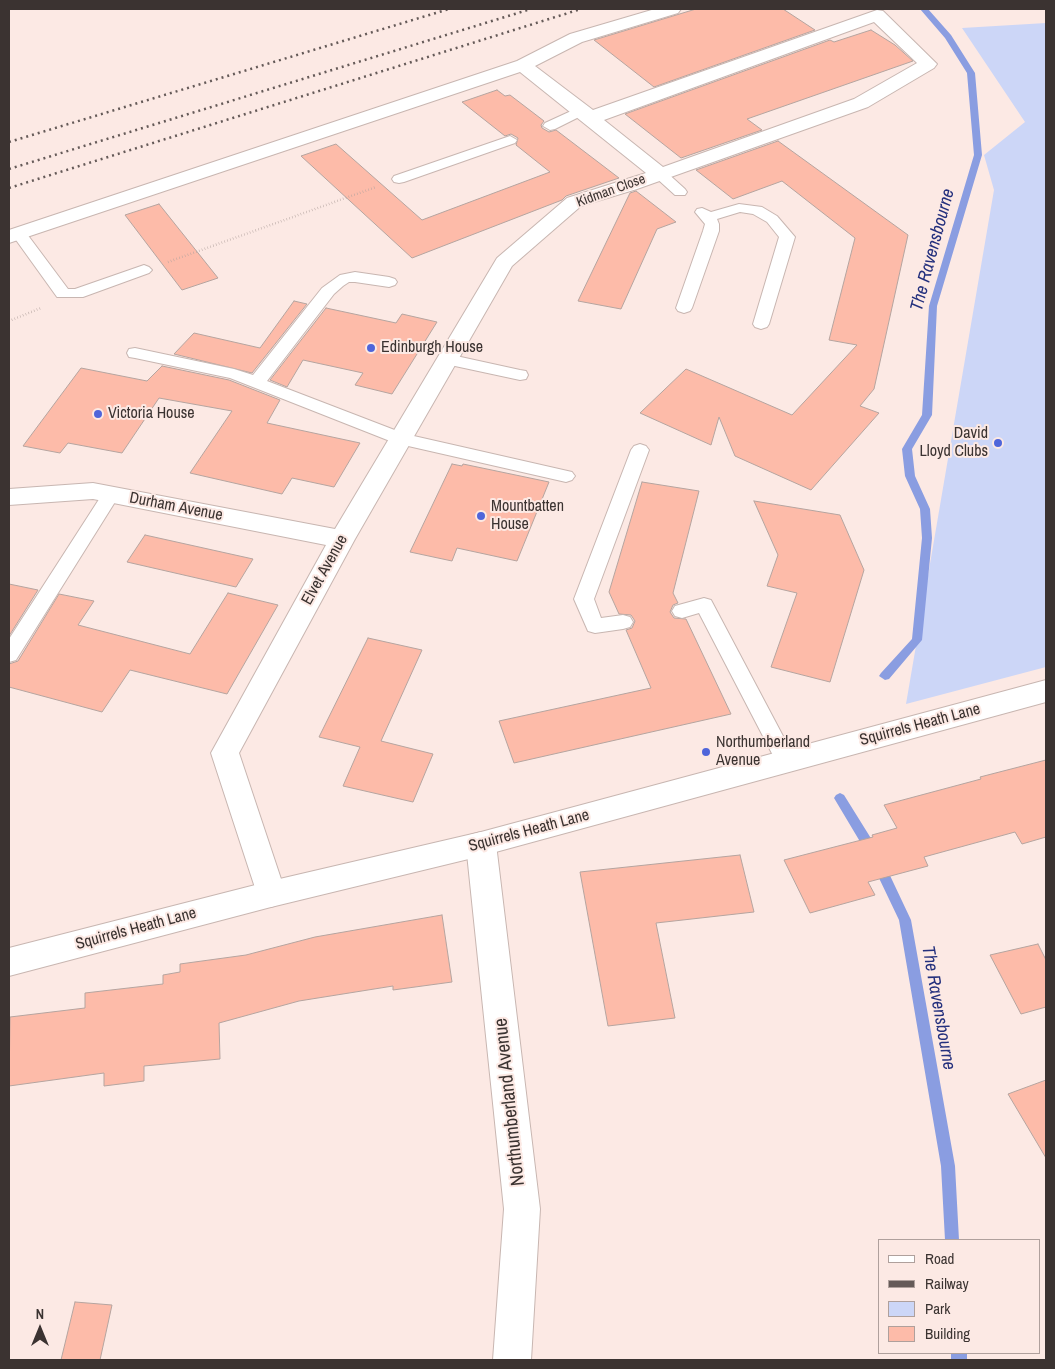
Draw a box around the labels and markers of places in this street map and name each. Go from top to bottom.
place label: Edinburgh House [381,338,483,358]
marker: Edinburgh House [365,342,377,354]
place label: Victoria House [108,404,195,424]
marker: Victoria House [92,408,104,420]
place label: David Lloyd Clubs [919,424,988,462]
marker: David Lloyd Clubs [992,437,1004,449]
place label: Mountbatten House [491,497,564,535]
marker: Mountbatten House [475,510,487,522]
place label: Northumberland Avenue [716,733,810,771]
marker: Northumberland Avenue [700,746,712,758]

